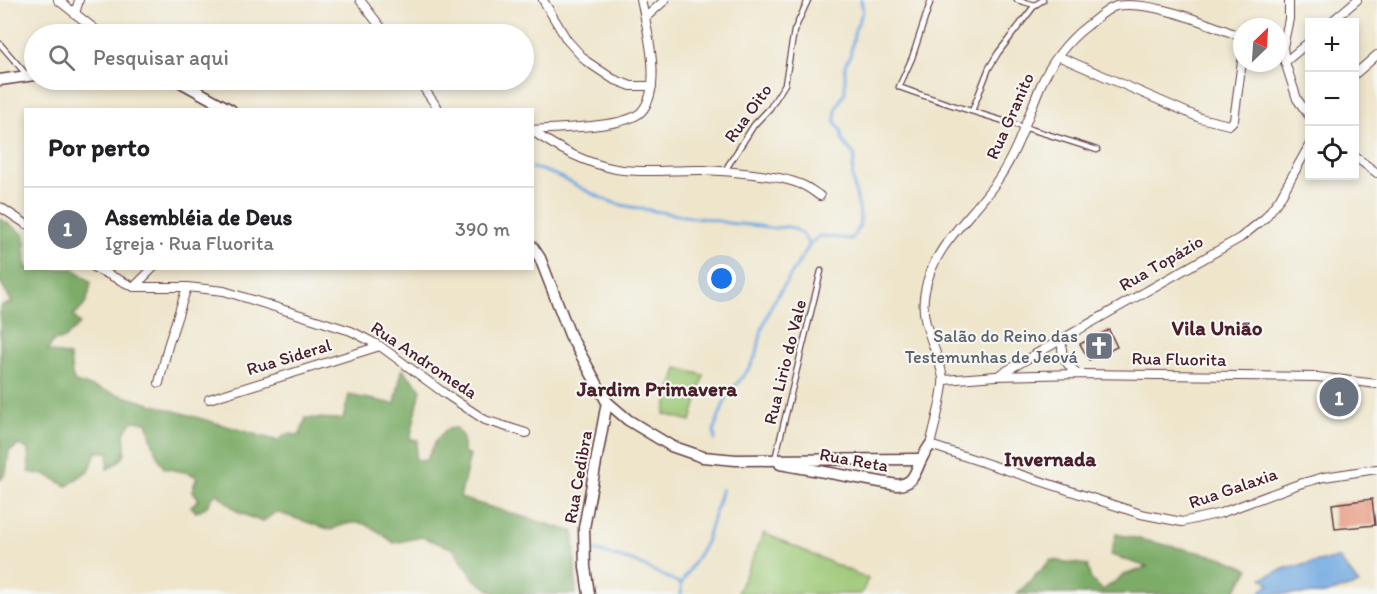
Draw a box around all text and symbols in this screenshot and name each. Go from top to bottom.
north arrow [1233,18,1287,72]
map controls [1305,18,1359,180]
button: + [1305,18,1359,72]
search box [24,24,534,90]
icon: search [45,41,78,74]
text: Pesquisar aqui [93,44,229,71]
street label: Rua Granito [981,69,1039,163]
button: − [1305,72,1359,126]
street label: Rua Oito [719,79,777,147]
button: locate [1305,126,1359,180]
text: Por perto [48,131,150,163]
text: Assembléia de Deus [105,204,292,231]
text: 1 [63,217,72,241]
text: 390 m [455,217,510,241]
street label: Rua Topázio [1115,230,1207,296]
text: Igreja · Rua Fluorita [105,231,274,255]
your location [707,264,736,293]
street label: Rua Lirio do Vale [759,297,811,427]
district label: Vila União [1172,315,1263,340]
street label: Rua Andromeda [367,316,481,404]
place label: Salão do Reino das Testemunhas de Jeová [905,325,1079,368]
church icon: Salão do Reino das Testemunhas de Jeová [1083,330,1115,362]
street label: Rua Sideral [244,334,334,380]
street label: Rua Fluorita [1131,347,1227,371]
pin: 1 [1320,374,1358,420]
district label: Jardim Primavera [576,376,738,401]
street label: Rua Cedibra [559,429,597,525]
street label: Rua Reta [818,443,891,477]
district label: Invernada [1004,446,1097,471]
street label: Rua Galaxia [1186,462,1281,513]

